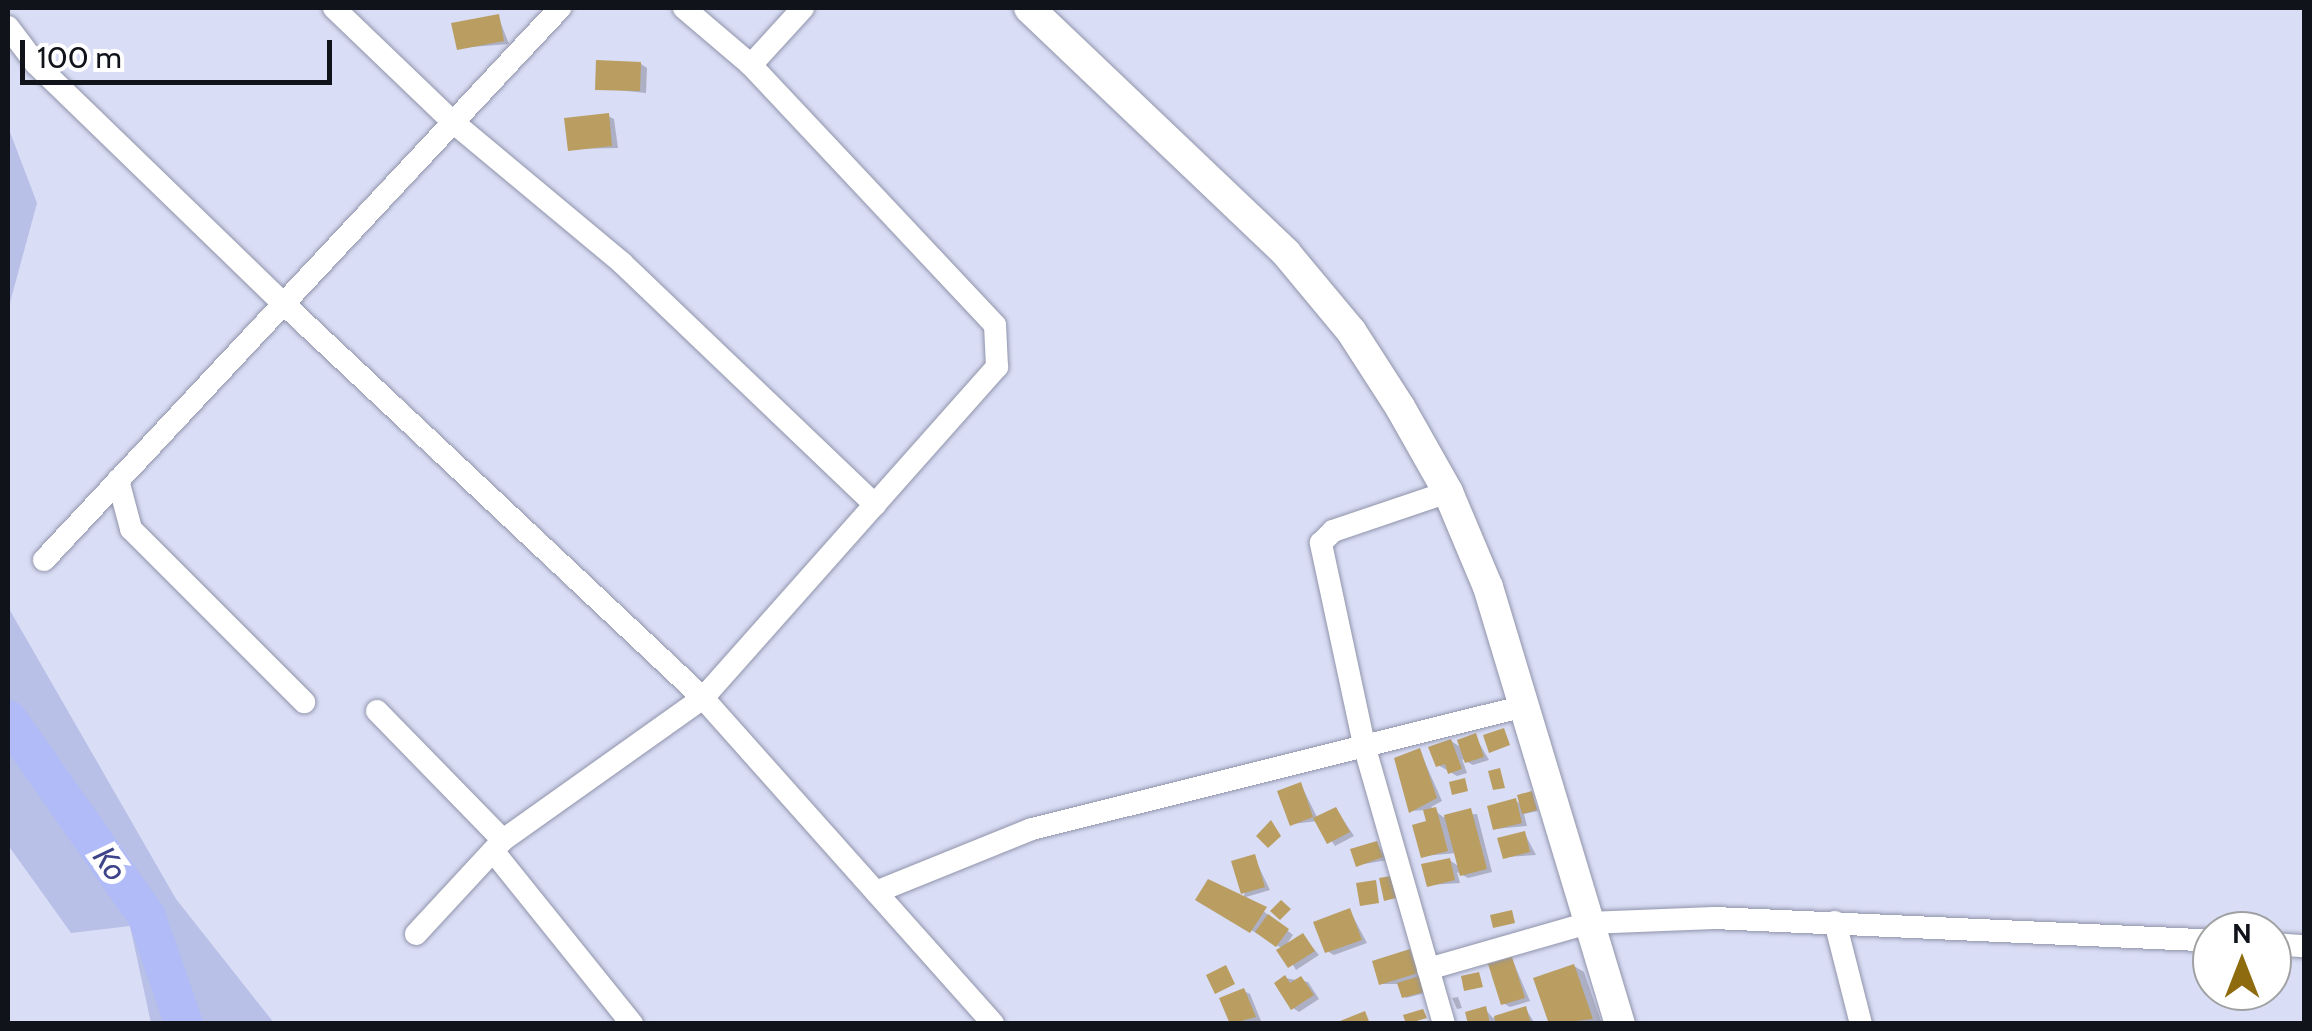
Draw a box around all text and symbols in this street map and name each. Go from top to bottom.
scale bar [25,20,338,82]
text: 100 m [37,39,122,76]
water label: Ko [85,840,135,888]
north arrow [2192,911,2292,1011]
text: N [2232,916,2252,950]

